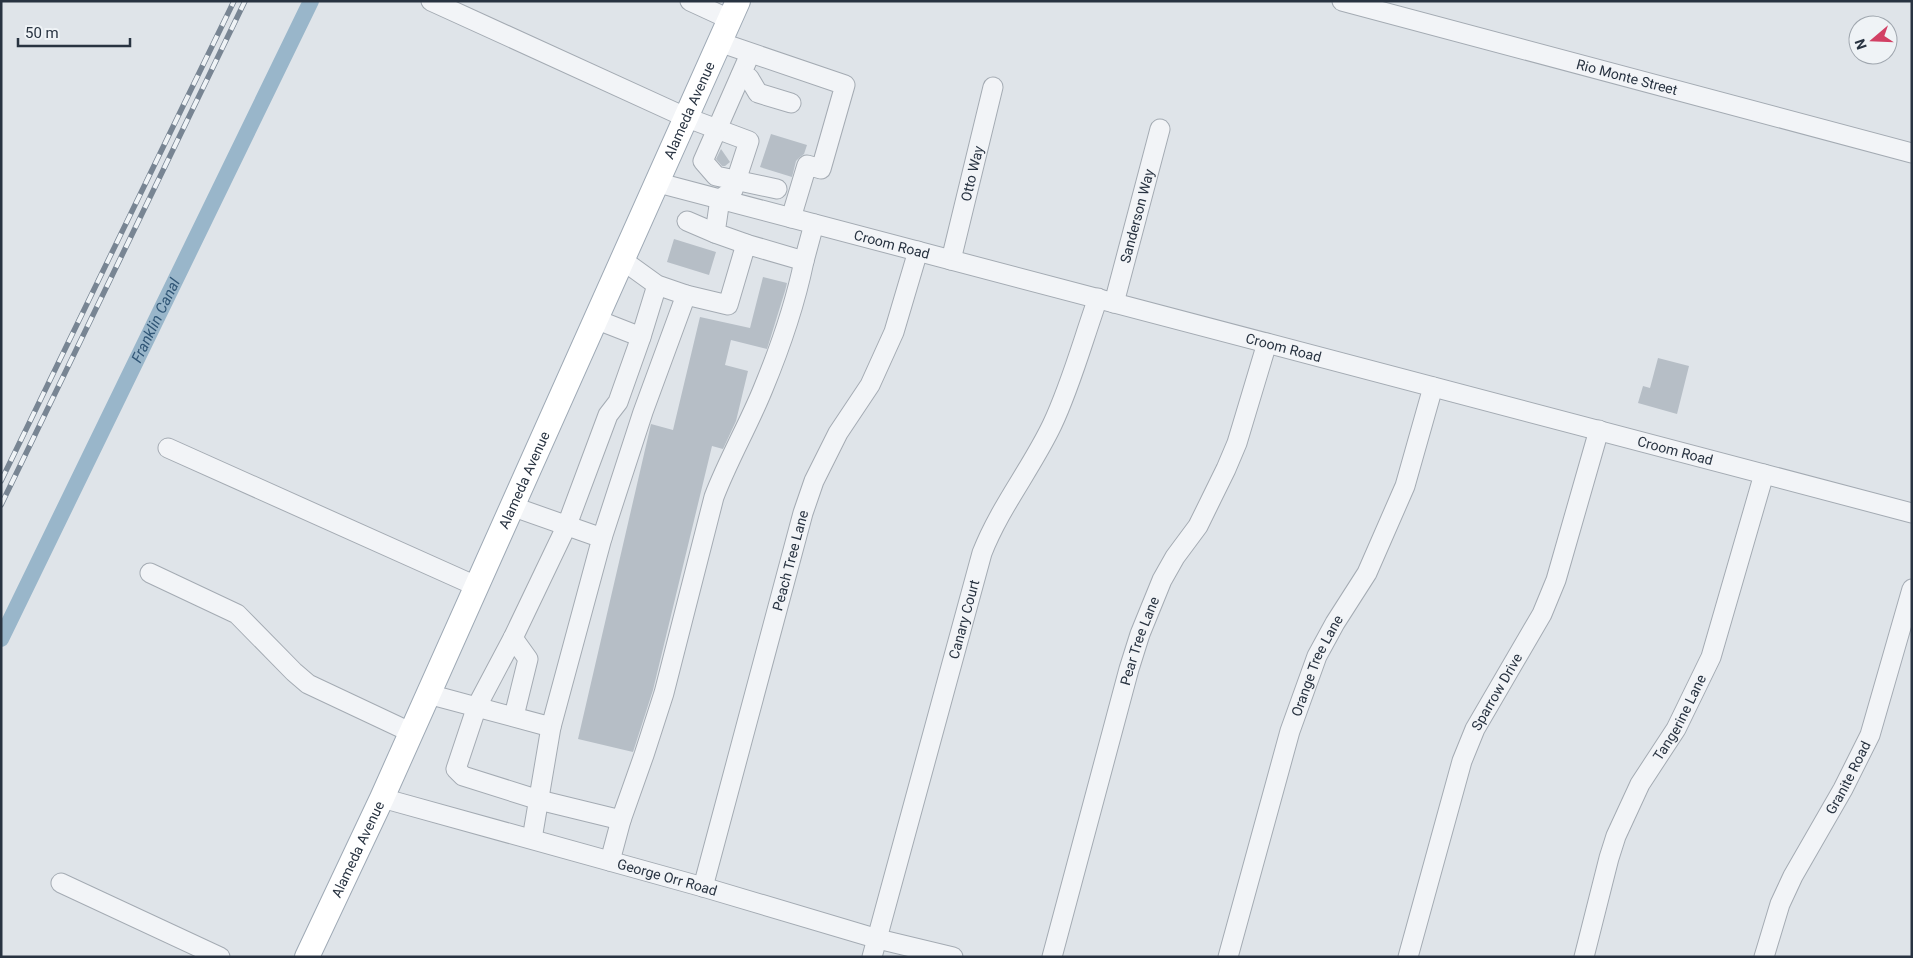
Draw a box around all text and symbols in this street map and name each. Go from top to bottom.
scale bar [18,15,130,47]
north arrow [1848,15,1898,65]
text: 50 m [25,24,59,42]
text: N [1852,37,1870,52]
street label: Rio Monte Street [1575,56,1680,98]
street label: Alameda Avenue [661,59,718,161]
street label: Otto Way [958,144,987,203]
street label: Sanderson Way [1117,167,1157,265]
street label: Croom Road [852,227,931,262]
water label: Franklin Canal [128,275,184,366]
street label: Croom Road [1244,330,1323,365]
street label: Alameda Avenue [495,429,553,531]
street label: Croom Road [1636,433,1715,468]
street label: Peach Tree Lane [769,509,811,612]
street label: Canary Court [946,577,982,661]
street label: Pear Tree Lane [1117,594,1162,687]
street label: Orange Tree Lane [1288,612,1346,719]
street label: Sparrow Drive [1468,650,1525,733]
street label: Tangerine Lane [1650,672,1709,763]
street label: Granite Road [1822,738,1874,817]
street label: Alameda Avenue [328,799,387,900]
street label: George Orr Road [615,856,719,899]

